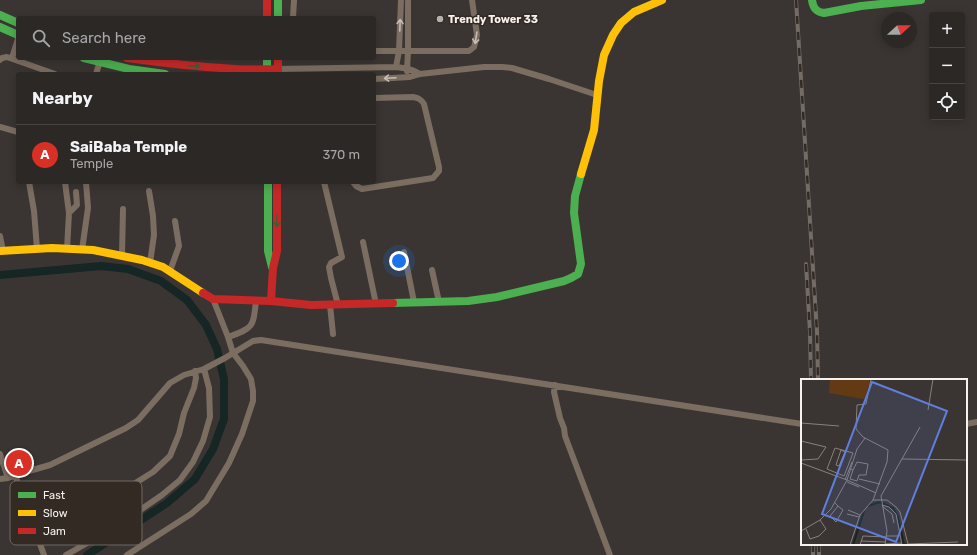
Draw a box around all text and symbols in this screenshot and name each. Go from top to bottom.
north arrow [881,12,917,48]
map controls [929,12,965,120]
button: + [929,12,965,48]
place label: Trendy Tower 33 [448,13,538,26]
marker: Trendy Tower 33 [435,14,445,24]
search box [16,16,376,60]
one-way arrow [396,19,404,32]
icon: search [30,27,52,49]
text: Search here [62,29,146,47]
one-way arrow [472,32,480,45]
button: − [929,48,965,84]
one-way arrow [187,63,200,70]
one-way arrow [384,74,397,81]
button: locate [929,84,965,120]
text: Nearby [32,88,93,108]
text: SaiBaba Temple [70,138,187,156]
text: A [40,147,50,162]
text: 370 m [323,147,360,162]
text: Temple [70,156,113,171]
one-way arrow [273,214,281,227]
your location [389,251,409,271]
inset map [801,379,967,545]
pin: A [6,448,32,478]
legend [10,481,142,545]
text: Fast [43,489,66,502]
text: Slow [43,507,68,520]
text: Jam [43,525,66,538]

